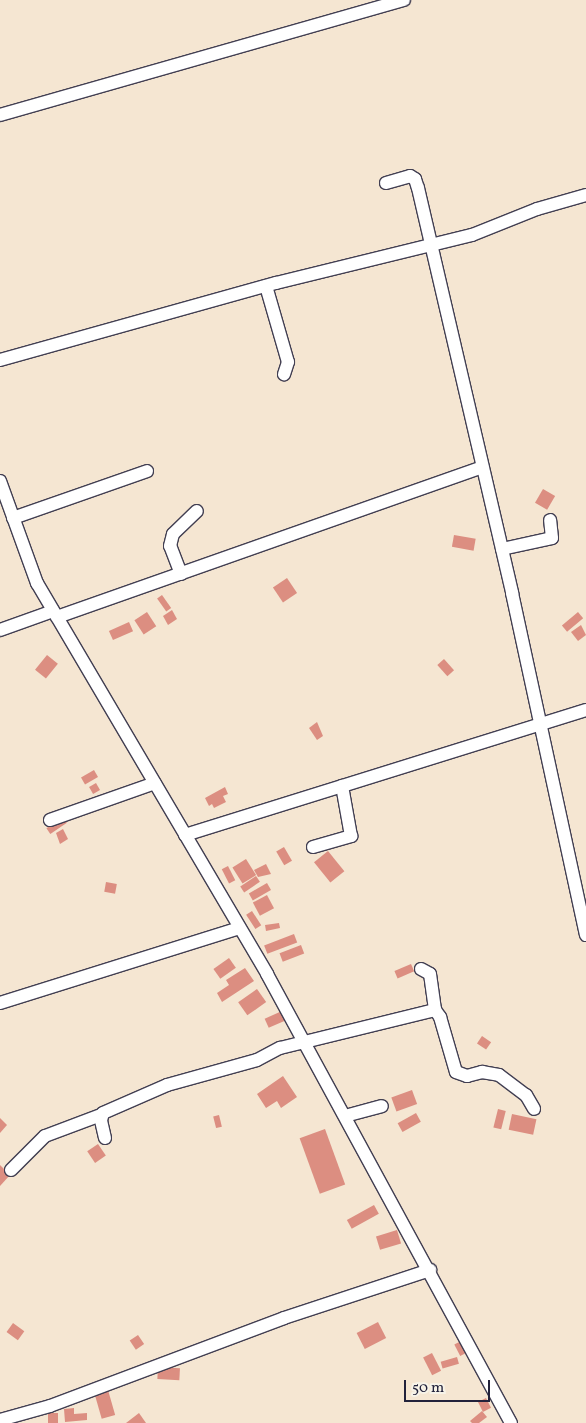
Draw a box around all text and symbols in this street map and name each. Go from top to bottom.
scale bar [406,1370,492,1402]
text: 50 m [412,1378,444,1399]

